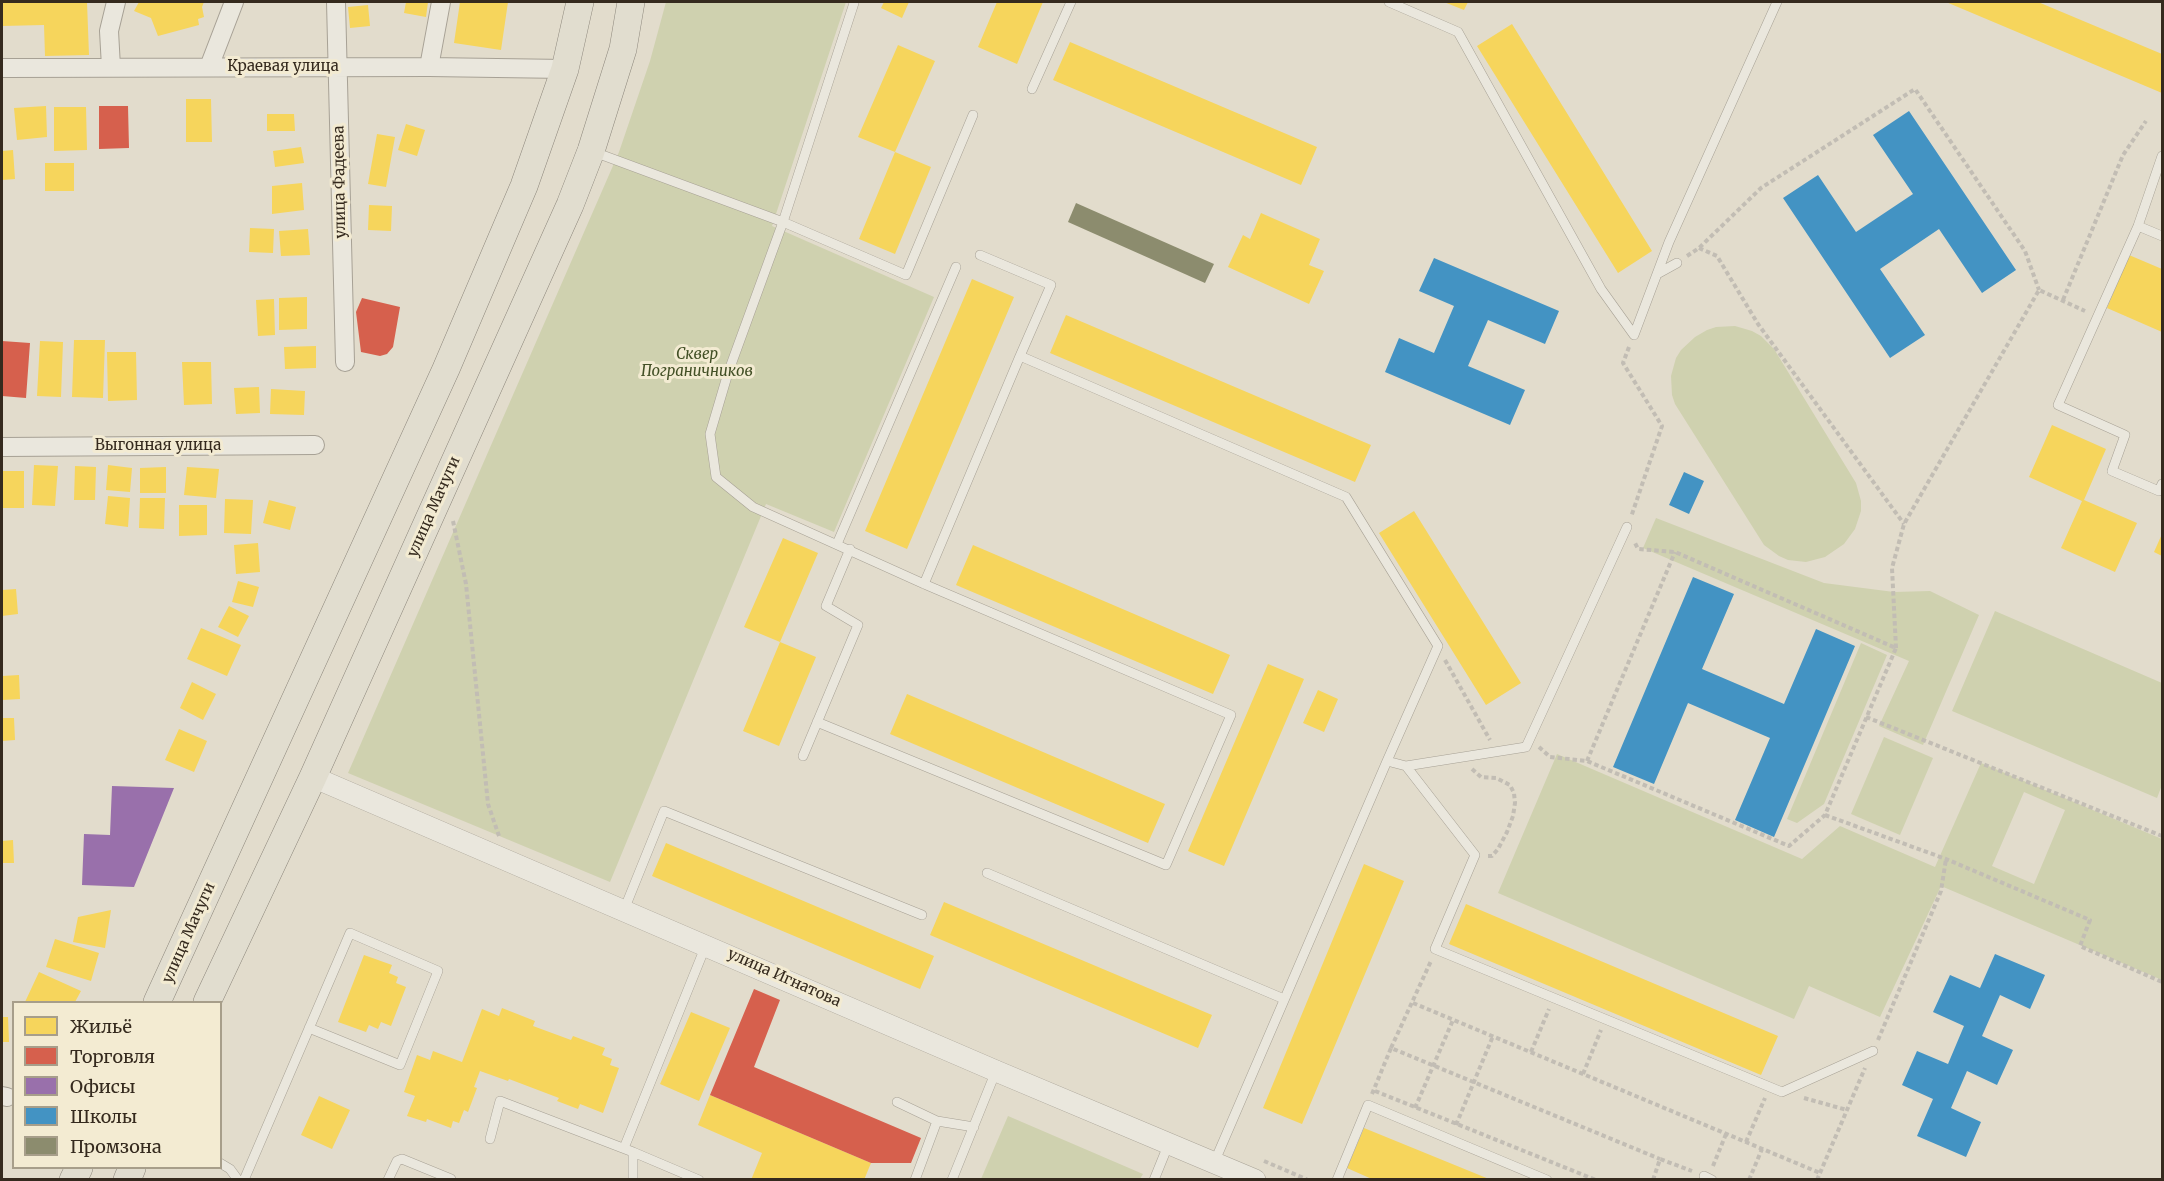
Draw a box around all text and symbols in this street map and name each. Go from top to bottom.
street label: Краевая улица [227,58,339,76]
street label: улица Фадеева [330,125,350,239]
park label: Сквер Пограничников [641,346,753,381]
street label: Выгонная улица [95,437,221,455]
street label: улица Мачуги [404,454,464,560]
street label: улица Мачуги [159,880,219,986]
street label: улица Игнатова [725,945,843,1011]
legend [12,1001,222,1169]
text: Жильё [70,1015,132,1038]
text: Торговля [70,1045,155,1068]
text: Офисы [70,1075,135,1098]
text: Школы [70,1105,137,1128]
text: Промзона [70,1135,162,1158]

